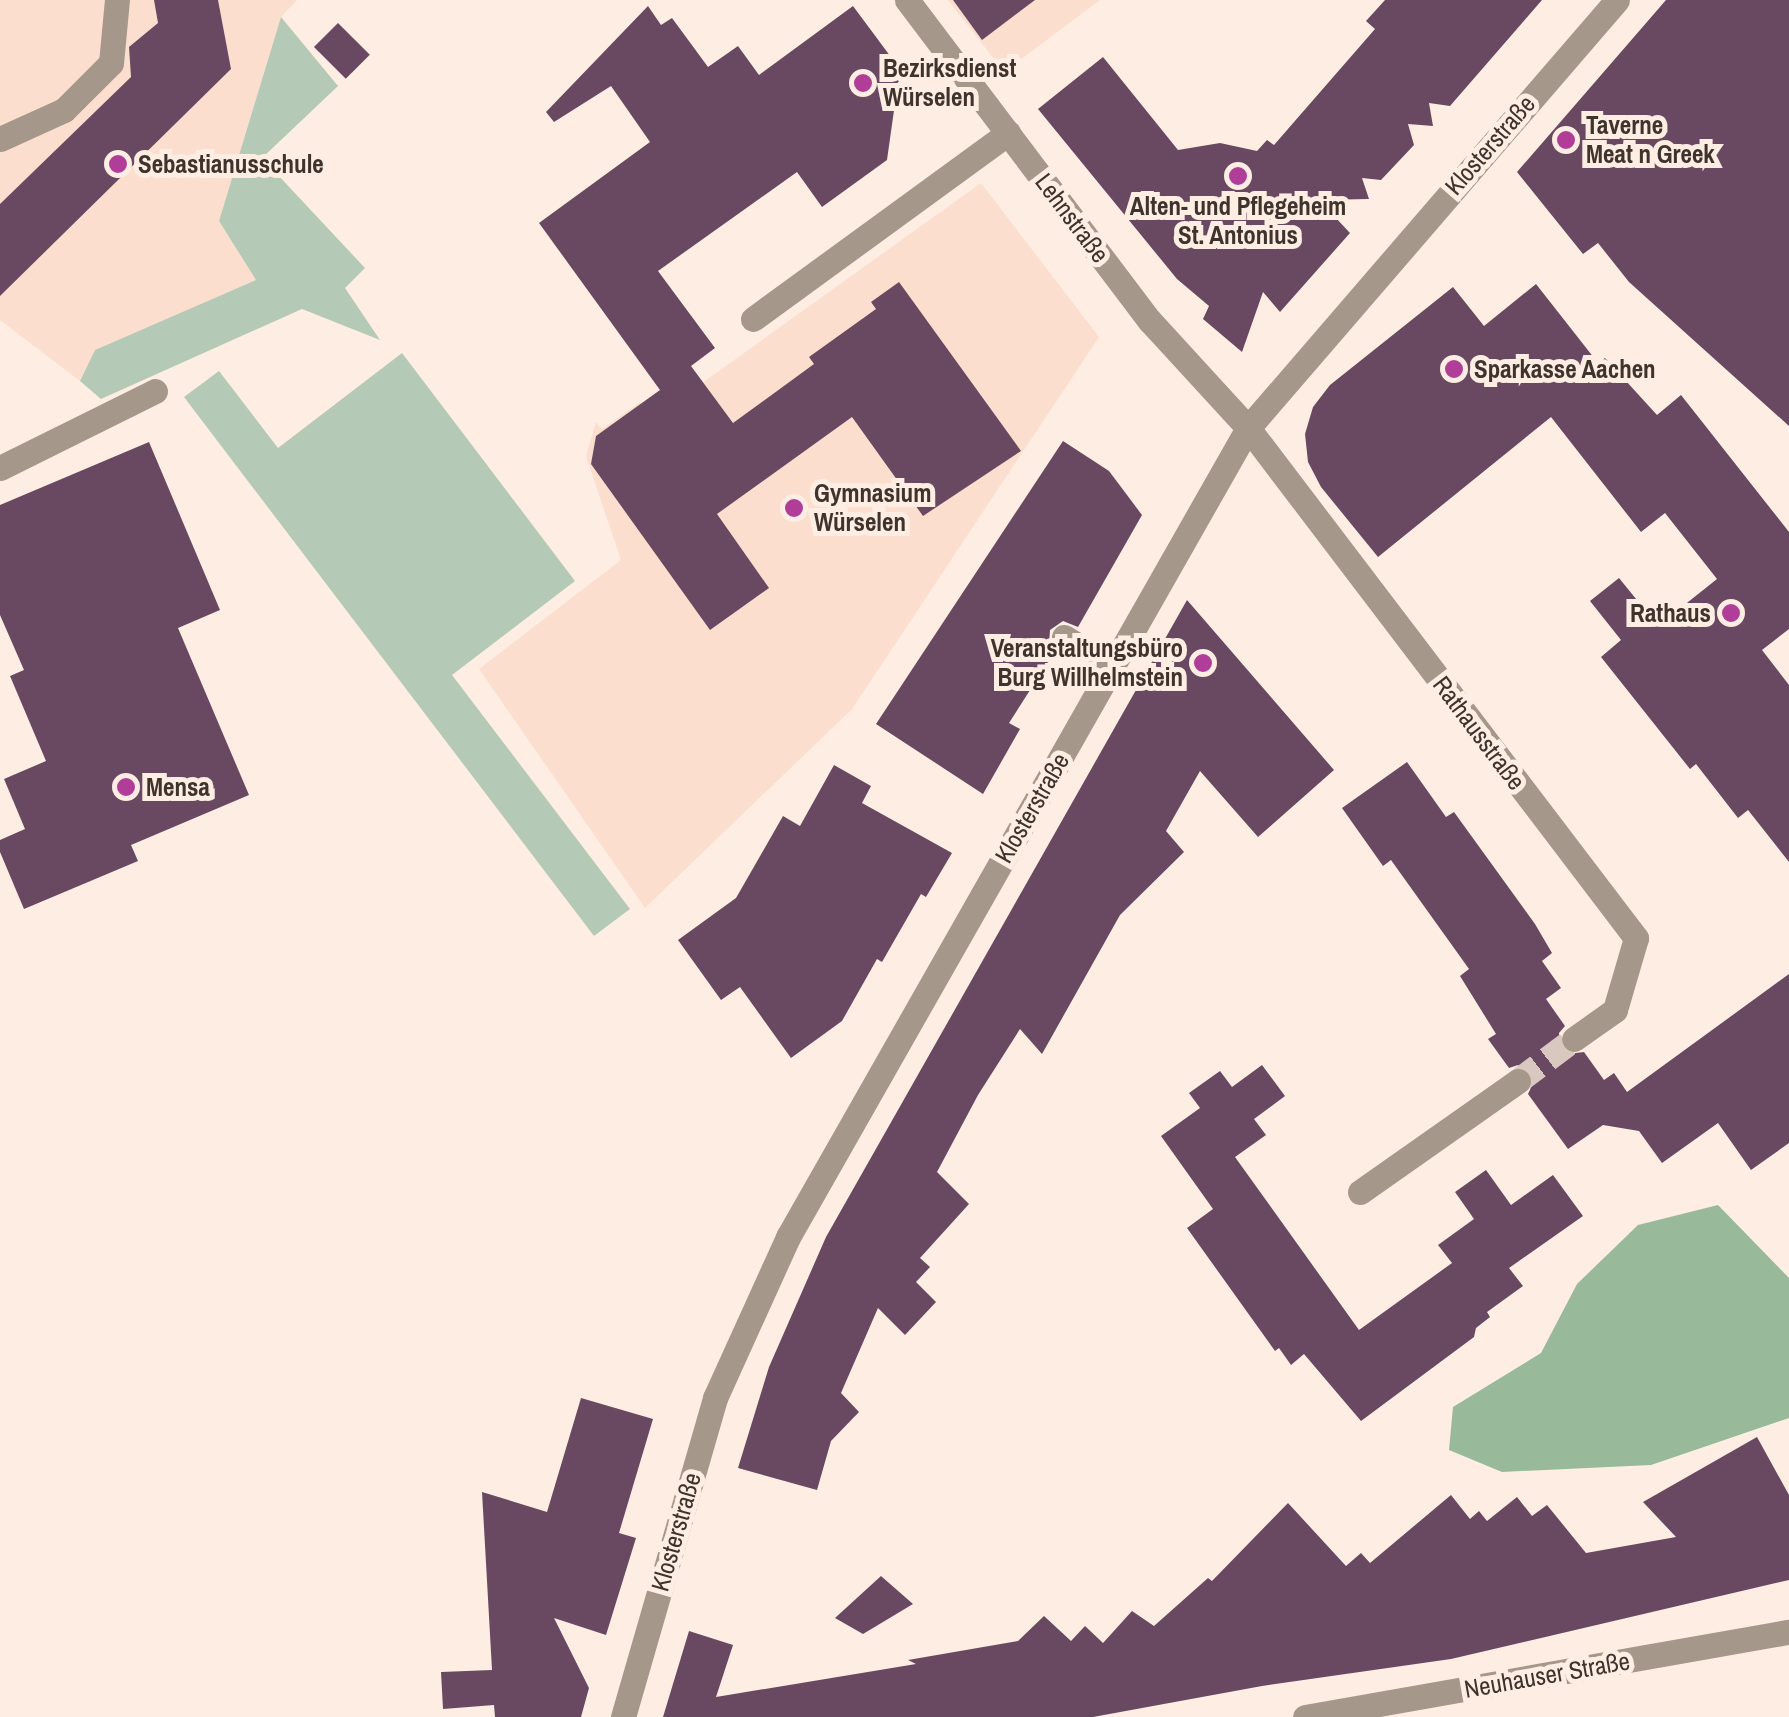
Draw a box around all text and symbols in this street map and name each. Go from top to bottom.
place label: Bezirksdienst Würselen [883,54,1016,113]
marker: Bezirksdienst Würselen [852,72,874,94]
street label: Klosterstraße [1439,89,1541,201]
place label: Taverne Meat n Greek [1586,111,1715,170]
marker: Taverne Meat n Greek [1555,129,1577,151]
place label: Sebastianusschule [138,149,324,179]
marker: Sebastianusschule [107,153,129,175]
marker: Alten- und Pflegeheim St. Antonius [1227,165,1249,187]
street label: Lehnstraße [1029,168,1115,268]
place label: Alten- und Pflegeheim St. Antonius [1130,192,1346,251]
place label: Sparkasse Aachen [1474,354,1656,384]
marker: Sparkasse Aachen [1443,358,1465,380]
place label: Gymnasium Würselen [814,479,931,538]
marker: Gymnasium Würselen [783,497,805,519]
place label: Rathaus [1630,598,1711,628]
marker: Rathaus [1720,602,1742,624]
place label: Veranstaltungsbüro Burg Willhelmstein [991,634,1183,693]
marker: Veranstaltungsbüro Burg Willhelmstein [1192,652,1214,674]
street label: Rathausstraße [1427,670,1531,796]
street label: Klosterstraße [989,748,1075,868]
place label: Mensa [146,772,210,802]
marker: Mensa [115,776,137,798]
street label: Klosterstraße [645,1469,707,1595]
street label: Neuhauser Straße [1462,1646,1632,1704]

